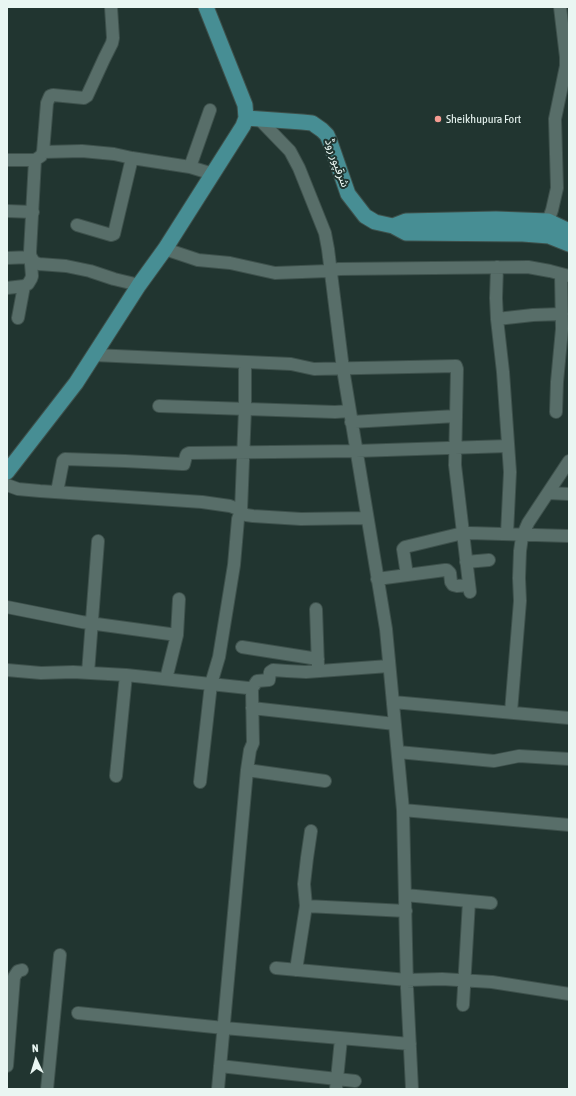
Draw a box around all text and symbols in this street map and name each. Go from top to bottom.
place label: Sheikhupura Fort [446,112,521,126]
marker: Sheikhupura Fort [433,114,443,124]
street label: شرقپور روڈ [322,137,352,189]
north arrow [16,1040,56,1080]
text: N [32,1042,39,1054]

